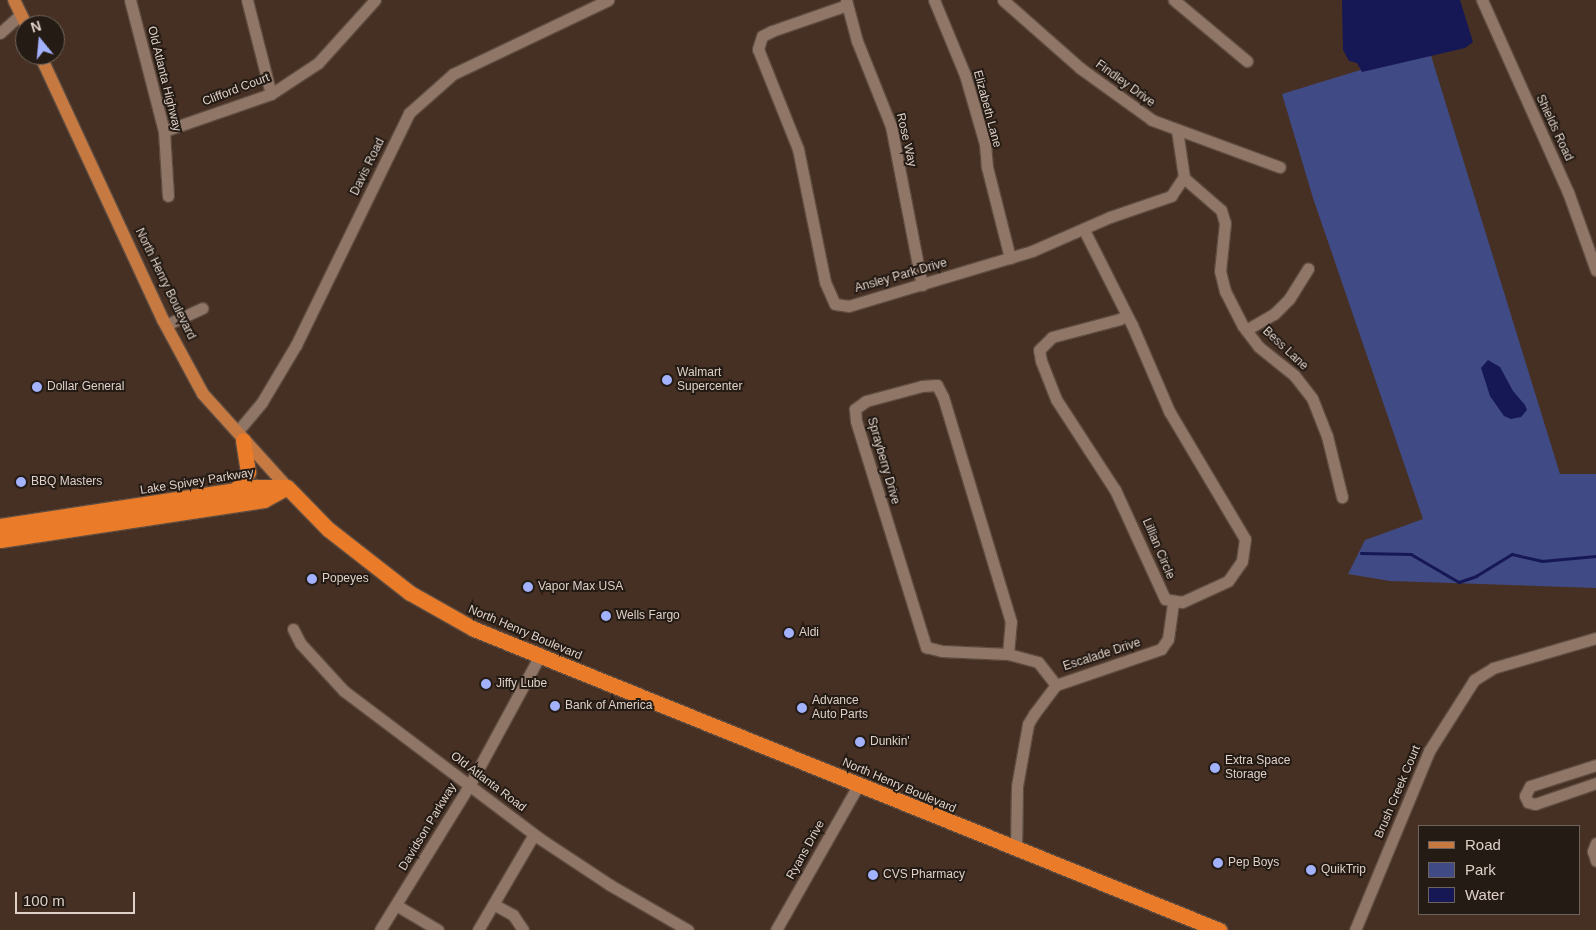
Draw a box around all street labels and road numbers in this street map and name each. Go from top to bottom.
street label: Old Atlanta Highway [144,25,184,133]
street label: Findley Drive [1092,58,1158,110]
street label: Elizabeth Lane [970,69,1004,149]
street label: Clifford Court [201,71,271,109]
street label: Shields Road [1532,93,1576,163]
street label: Rose Way [893,112,919,168]
street label: Davis Road [348,136,388,198]
street label: North Henry Boulevard [132,226,198,342]
street label: Ansley Park Drive [853,256,949,296]
street label: Bess Lane [1259,324,1311,374]
street label: Sprayberry Drive [864,416,902,506]
street label: Lake Spivey Parkway [139,466,255,498]
street label: Lillian Circle [1139,516,1177,582]
street label: North Henry Boulevard [466,603,584,663]
street label: Escalade Drive [1061,636,1143,674]
street label: Brush Creek Court [1372,743,1424,841]
street label: Old Atlanta Road [447,749,529,815]
street label: North Henry Boulevard [840,756,958,816]
street label: Davidson Parkway [396,781,460,873]
street label: Ryans Drive [784,818,828,882]

